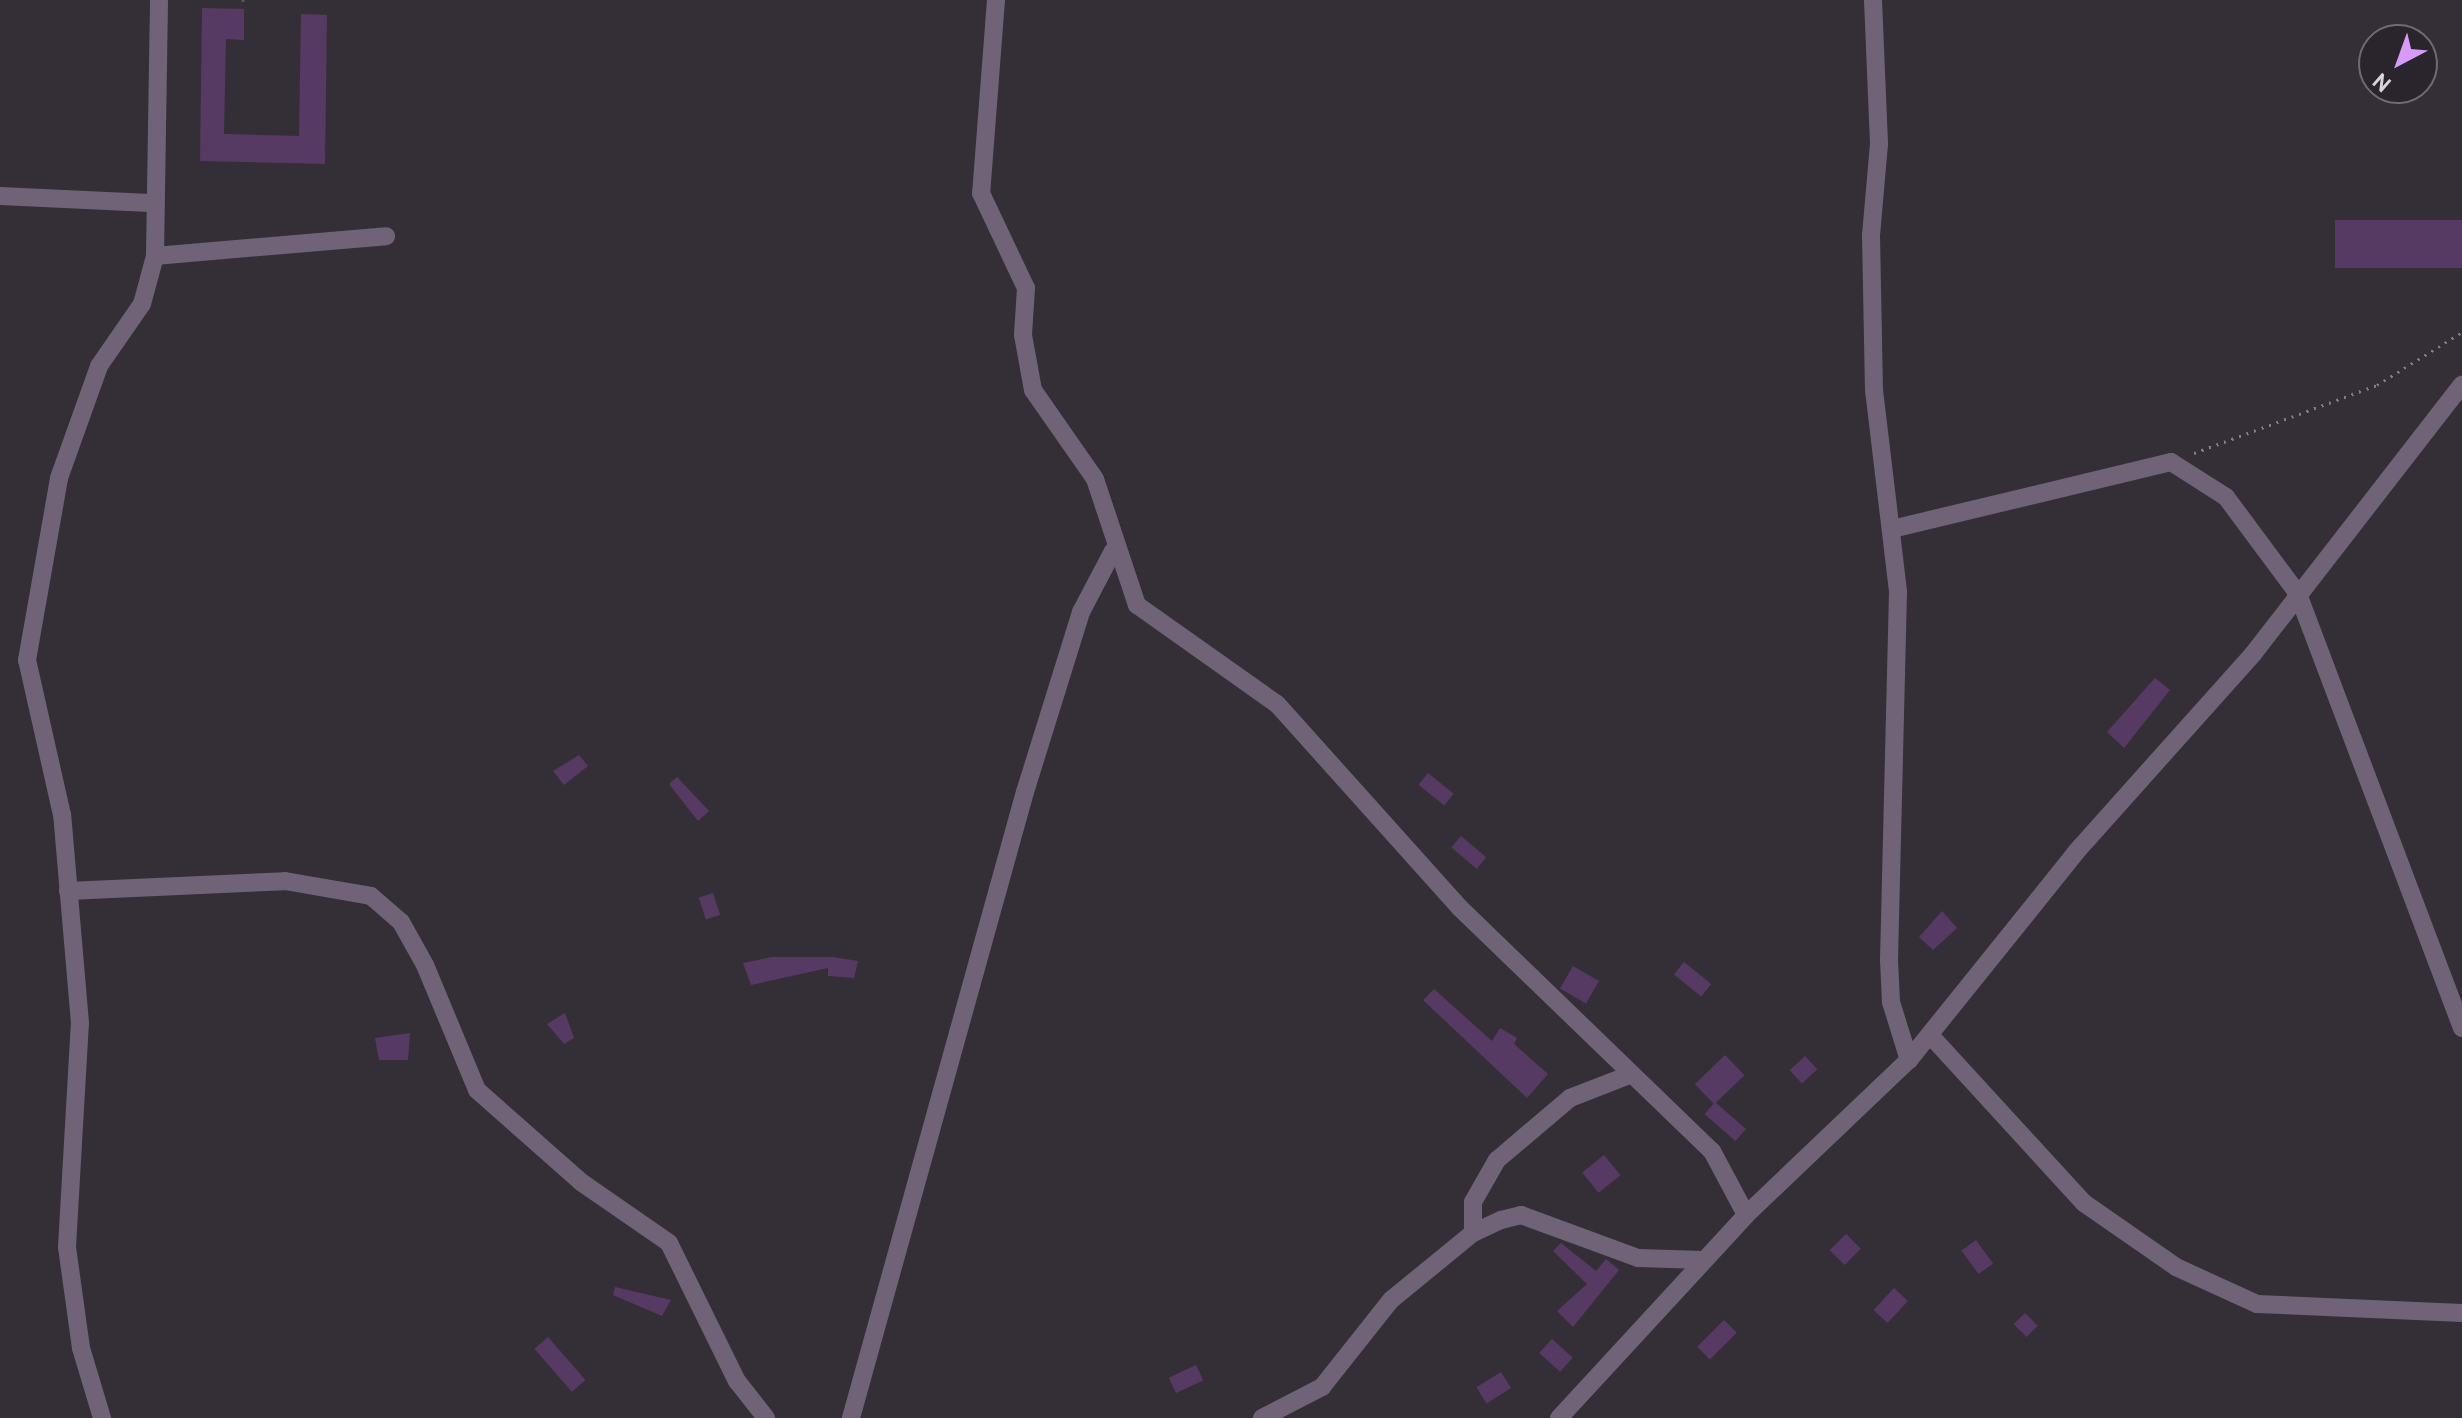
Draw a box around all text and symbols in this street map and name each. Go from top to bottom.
north arrow [2358,24,2438,104]
text: N [2368,66,2398,96]

